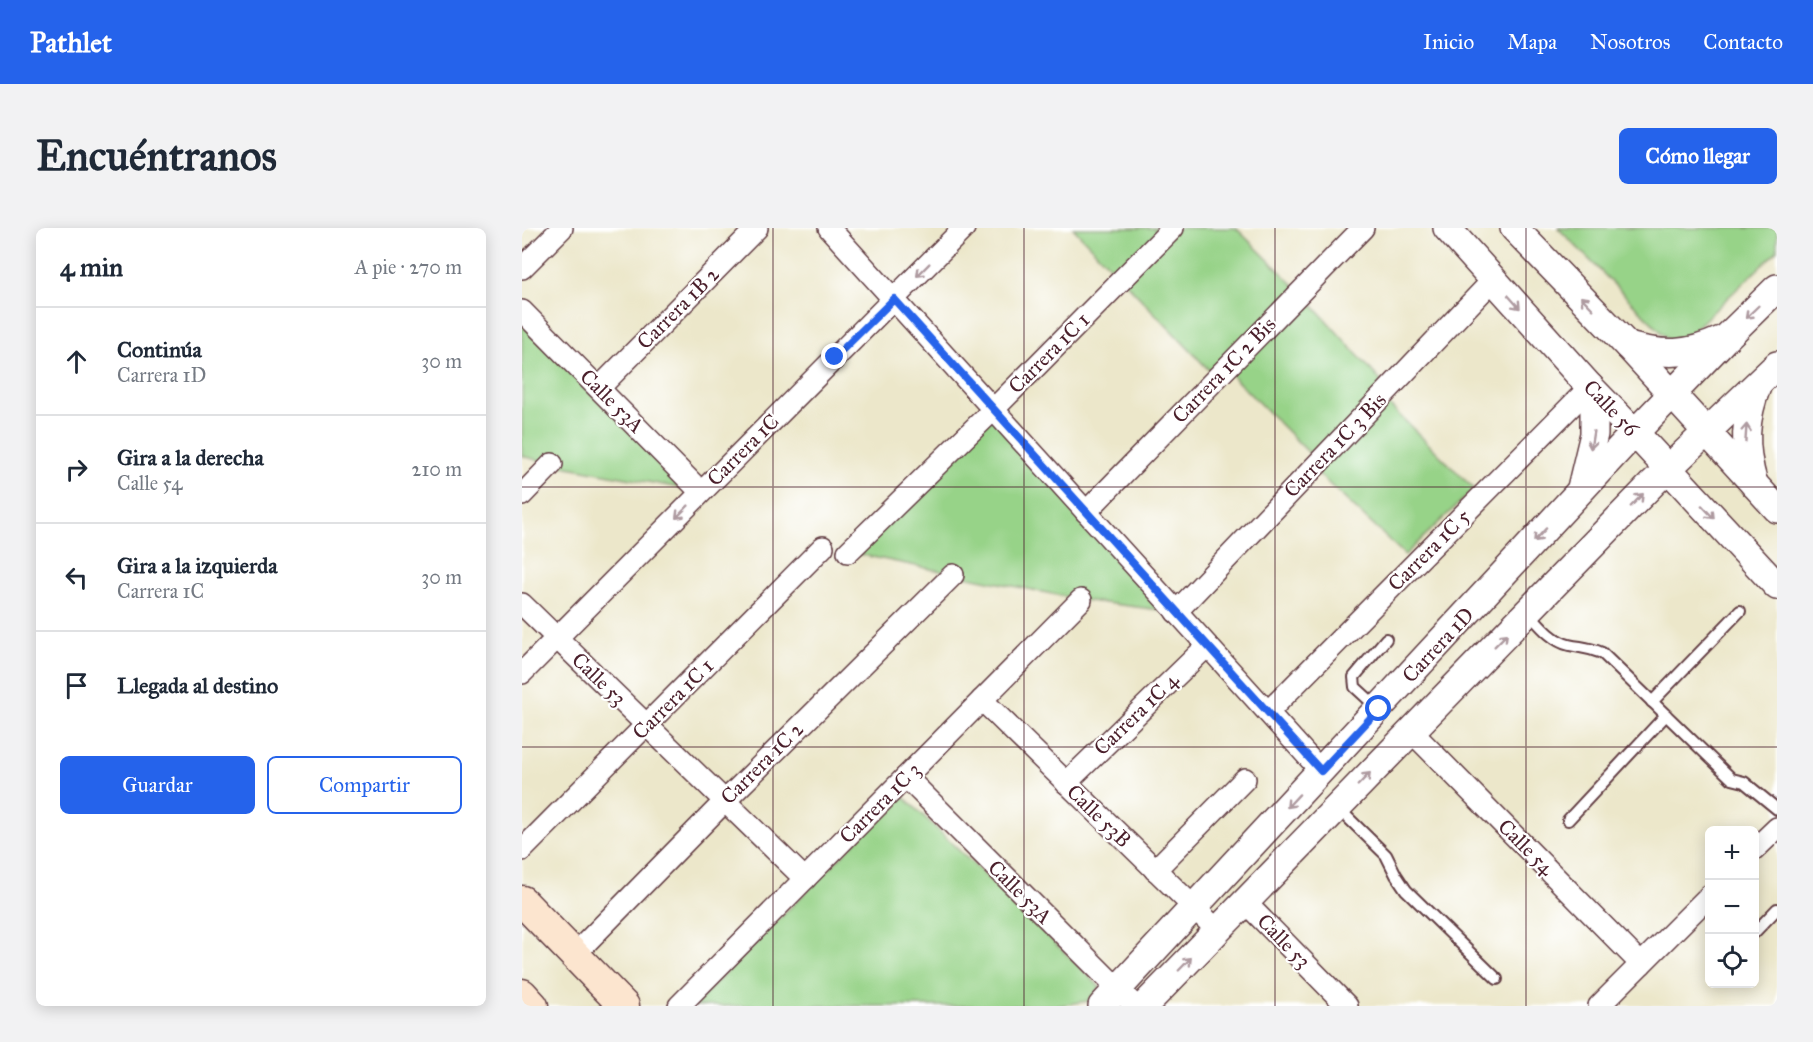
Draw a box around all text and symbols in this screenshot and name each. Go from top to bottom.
text: Pathlet [30,25,112,60]
text: Inicio [1423,29,1474,55]
text: Mapa [1507,29,1557,55]
text: Nosotros [1590,29,1670,55]
text: Contacto [1703,29,1783,55]
button: Cómo llegar [1619,128,1777,184]
text: Encuéntranos [36,130,277,182]
text: 4 min [60,251,123,283]
text: A pie · 270 m [355,255,462,279]
street label: Carrera 1B 2 [631,261,725,355]
one-way arrow [916,262,931,277]
one-way arrow [1508,294,1521,310]
one-way arrow [1580,296,1594,311]
one-way arrow [1745,305,1760,320]
street label: Carrera 1C 1 [1003,307,1095,399]
street label: Carrera 1C 2 Bis [1167,311,1281,429]
text: Continúa [117,336,202,363]
route end [821,343,847,369]
icon: ahead [60,345,93,378]
text: 30 m [421,349,462,373]
text: Carrera 1D [117,363,206,387]
street label: Calle 53A [575,364,649,438]
street label: Calle 56 [1578,374,1645,442]
street label: Carrera 1C 3 Bis [1278,387,1392,503]
street label: Carrera 1C [701,408,785,492]
one-way arrow [1741,423,1752,443]
one-way arrow [1587,430,1598,449]
text: Gira a la derecha [117,444,264,471]
icon: right [60,453,93,486]
text: 210 m [412,457,462,481]
text: Calle 54 [117,471,182,495]
one-way arrow [1630,493,1644,508]
street label: Carrera 1C 5 [1382,503,1476,597]
one-way arrow [674,504,689,519]
one-way arrow [1701,504,1715,519]
one-way arrow [1533,527,1547,542]
text: Gira a la izquierda [117,552,278,579]
icon: left [60,561,93,594]
text: 30 m [421,565,462,589]
text: Carrera 1C [117,579,204,603]
street label: Carrera 1D [1397,602,1479,688]
one-way arrow [1493,632,1508,647]
street label: Calle 53 [566,647,632,711]
street label: Carrera 1C 1 [627,653,719,745]
street label: Carrera 1C 4 [1088,666,1185,761]
icon: arrive [60,669,93,702]
text: Llegada al destino [117,672,278,699]
route start [1365,695,1391,721]
street label: Carrera 1C 2 [715,716,809,810]
button: Guardar [60,756,255,814]
button: Compartir [267,756,462,814]
street label: Carrera 1C 3 [834,757,926,849]
one-way arrow [1357,771,1372,786]
street label: Calle 53B [1061,779,1137,853]
one-way arrow [1286,793,1300,808]
street label: Calle 54 [1493,814,1560,881]
map controls [1705,826,1759,988]
button: + [1705,826,1759,880]
street label: Calle 53A [983,855,1057,929]
button: − [1705,880,1759,934]
street label: Calle 53 [1252,908,1316,974]
button: locate [1705,934,1759,988]
one-way arrow [1177,956,1192,971]

